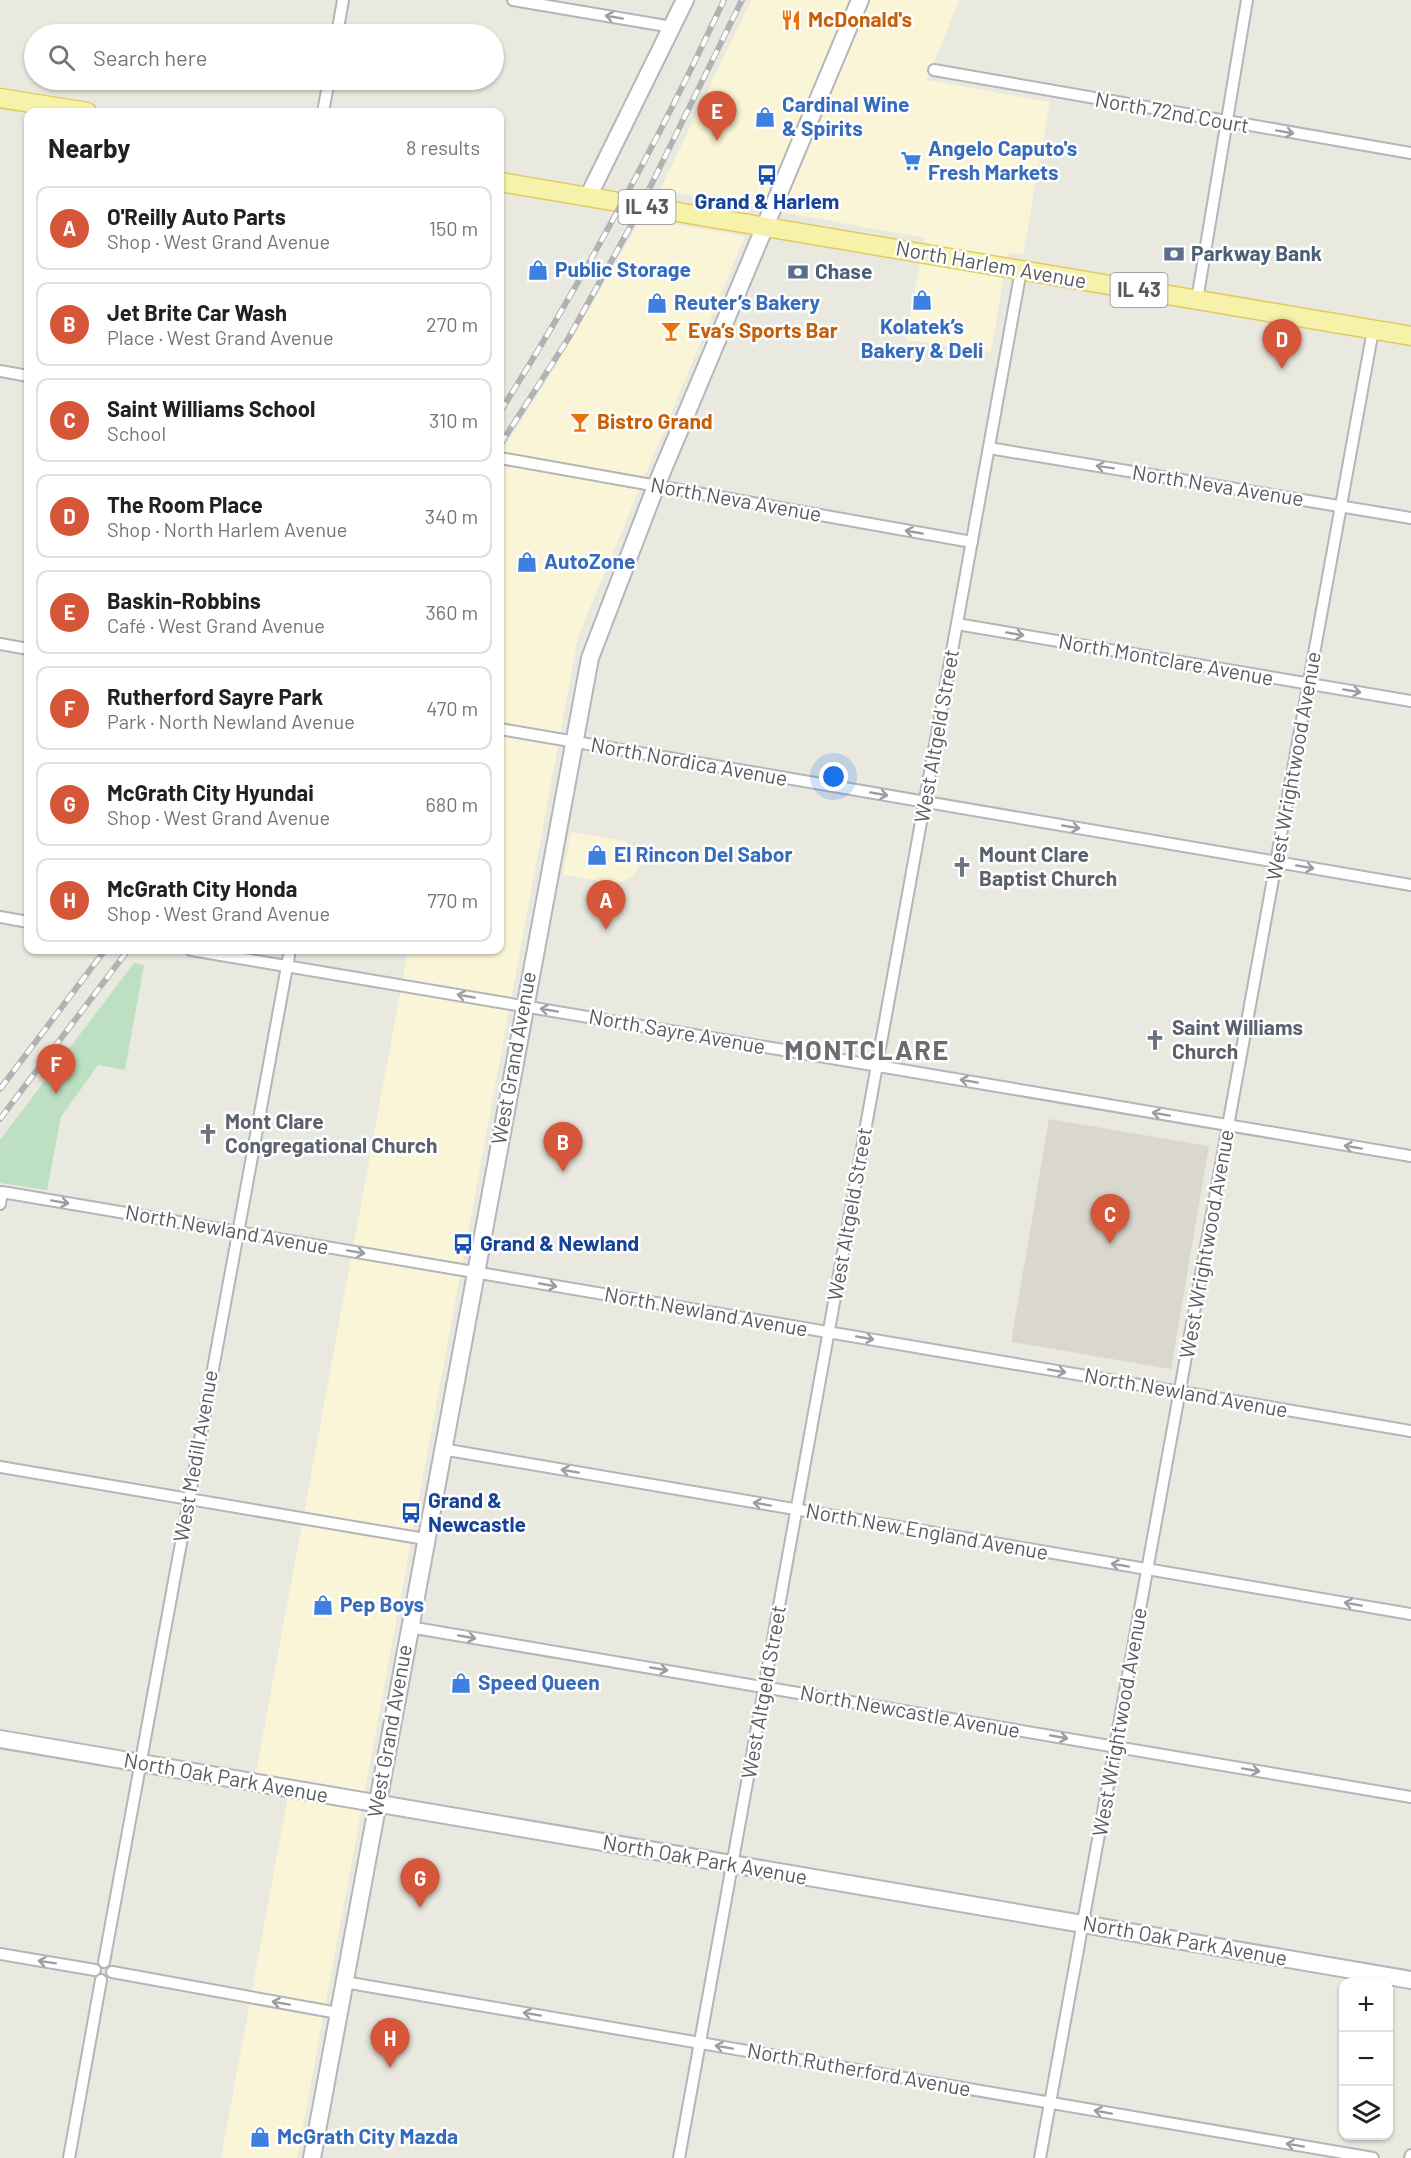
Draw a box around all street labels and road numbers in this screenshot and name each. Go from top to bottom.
street label: North 72nd Court [1093,86,1251,137]
road number: IL 43 [618,190,676,224]
street label: North Harlem Avenue [894,234,1089,293]
road number: IL 43 [1110,273,1168,307]
street label: North Neva Avenue [1131,459,1306,510]
street label: North Neva Avenue [649,471,824,526]
street label: North Montclare Avenue [1057,627,1276,690]
street label: West Altgeld Street [908,647,963,824]
street label: West Wrightwood Avenue [1260,649,1325,882]
street label: North Nordica Avenue [589,731,790,790]
street label: West Grand Avenue [485,969,540,1146]
street label: North Sayre Avenue [587,1003,768,1058]
street label: West Altgeld Street [821,1125,876,1302]
street label: West Wrightwood Avenue [1173,1127,1238,1360]
street label: North Newland Avenue [124,1198,331,1259]
street label: North Newland Avenue [603,1280,810,1341]
street label: North Newland Avenue [1083,1361,1290,1422]
street label: West Medill Avenue [167,1368,222,1544]
street label: North New England Avenue [804,1497,1050,1564]
street label: West Altgeld Street [735,1603,790,1780]
street label: West Wrightwood Avenue [1086,1605,1151,1838]
street label: West Grand Avenue [361,1642,416,1819]
street label: North Newcastle Avenue [798,1679,1022,1742]
street label: North Oak Park Avenue [122,1746,331,1807]
street label: North Oak Park Avenue [601,1828,810,1889]
street label: North Oak Park Avenue [1081,1909,1290,1970]
street label: North Rutherford Avenue [745,2037,973,2101]

